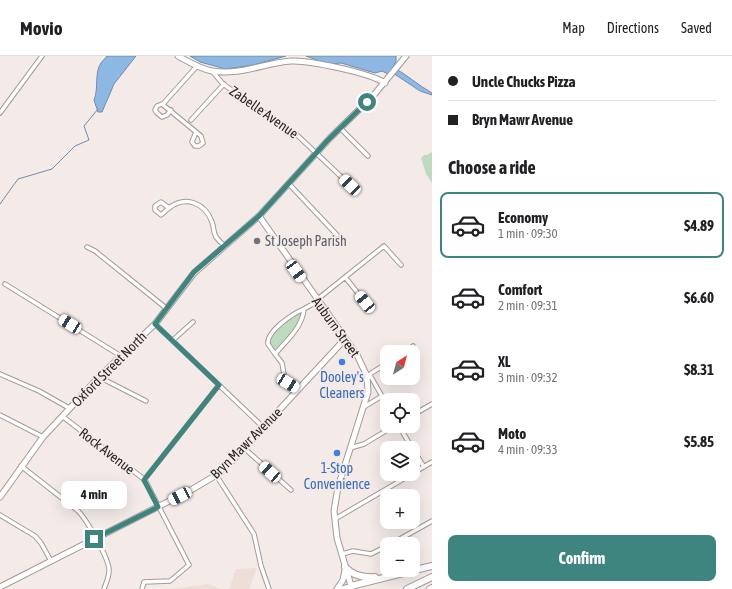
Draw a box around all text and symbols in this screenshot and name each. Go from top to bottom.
text: Movio [20,17,63,39]
text: Map [562,20,585,36]
text: Directions [607,20,659,36]
text: Saved [681,20,712,36]
text: Uncle Chucks Pizza [472,73,576,90]
street label: Zabelle Avenue [227,82,301,142]
route start [358,93,376,111]
text: Bryn Mawr Avenue [472,111,573,128]
text: Choose a ride [448,157,536,178]
car [337,172,363,198]
icon: car [450,207,486,243]
text: Economy [498,209,548,226]
text: $4.89 [684,217,714,234]
text: 1 min · 09:30 [498,226,558,241]
place label: St Joseph Parish [265,233,347,249]
marker: St Joseph Parish [252,236,262,246]
car [284,258,308,284]
icon: car [450,279,486,315]
text: Comfort [498,281,542,298]
car [353,289,377,315]
text: $6.60 [684,289,714,306]
street label: Auburn Street [309,294,363,360]
text: 2 min · 09:31 [498,298,558,313]
car [57,313,83,335]
street label: Oxford Street North [68,328,150,410]
north arrow [380,345,420,385]
map controls [380,345,420,577]
icon: car [450,351,486,387]
text: XL [498,353,511,370]
marker: Dooley's Cleaners [337,357,347,367]
text: $8.31 [684,361,714,378]
place label: Dooley's Cleaners [320,369,365,401]
text: 3 min · 09:32 [498,370,558,385]
car [275,372,301,394]
button: locate [380,393,420,433]
street label: Bryn Mawr Avenue [207,404,285,482]
icon: car [450,423,486,459]
street label: Rock Avenue [76,425,138,477]
text: Moto [498,425,526,442]
text: $5.85 [684,433,714,450]
button: layers [380,441,420,481]
text: 4 min · 09:33 [498,442,558,457]
marker: 1-Stop Convenience [332,448,342,458]
car [257,460,283,484]
place label: 1-Stop Convenience [304,460,370,492]
callout: 4 min [61,481,127,509]
car [167,485,193,507]
text: 4 min [81,487,107,502]
button: + [380,489,420,529]
route end [85,530,103,548]
button: Confirm [448,535,716,581]
button: − [380,537,420,577]

